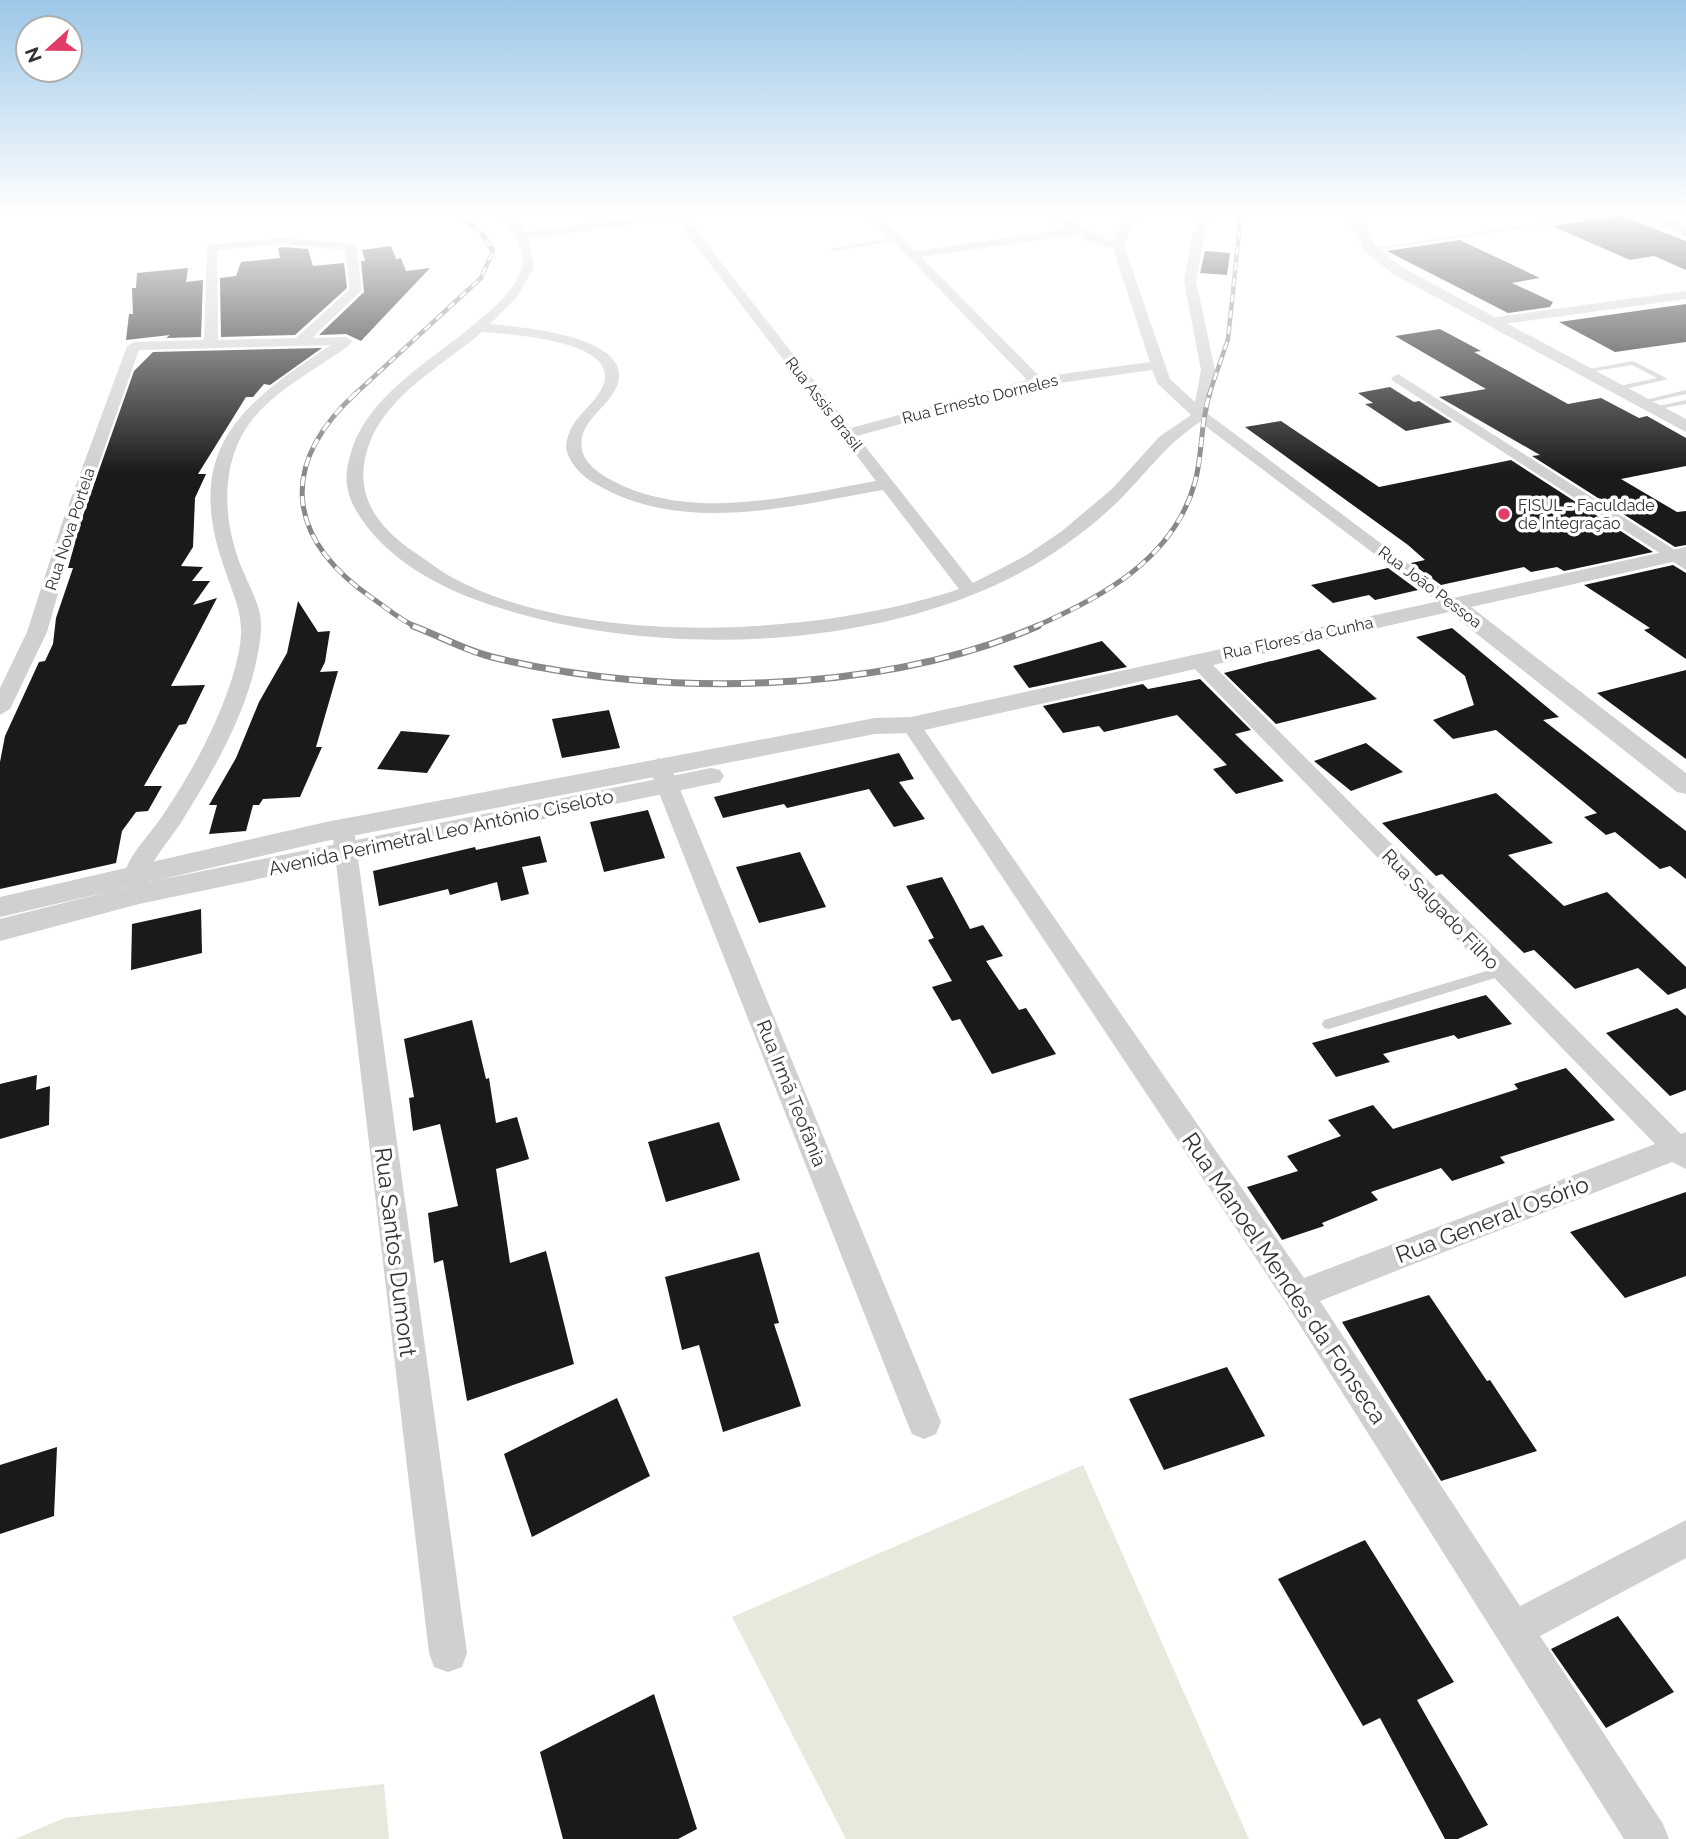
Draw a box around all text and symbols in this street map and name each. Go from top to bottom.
north arrow [14,14,84,84]
text: N [20,44,46,66]
street label: Rua Assis Brasil [781,353,867,455]
street label: Rua Ernesto Dorneles [900,370,1060,428]
street label: Rua Nova Portela [41,465,99,593]
place label: FISUL - Faculdade de Integração [1518,496,1655,533]
marker: FISUL - Faculdade de Integração [1496,506,1512,522]
street label: Rua João Pessoa [1375,542,1485,632]
street label: Rua Flores da Cunha [1221,613,1375,663]
street label: Avenida Perimetral Leo Antônio Ciseloto [267,785,615,879]
street label: Rua Salgado Filho [1378,844,1504,974]
street label: Rua Irmã Teofânia [753,1016,831,1170]
street label: Rua Manoel Mendes da Fonseca [1177,1127,1393,1429]
street label: Rua Santos Dumont [370,1146,422,1359]
street label: Rua General Osório [1392,1170,1592,1268]

